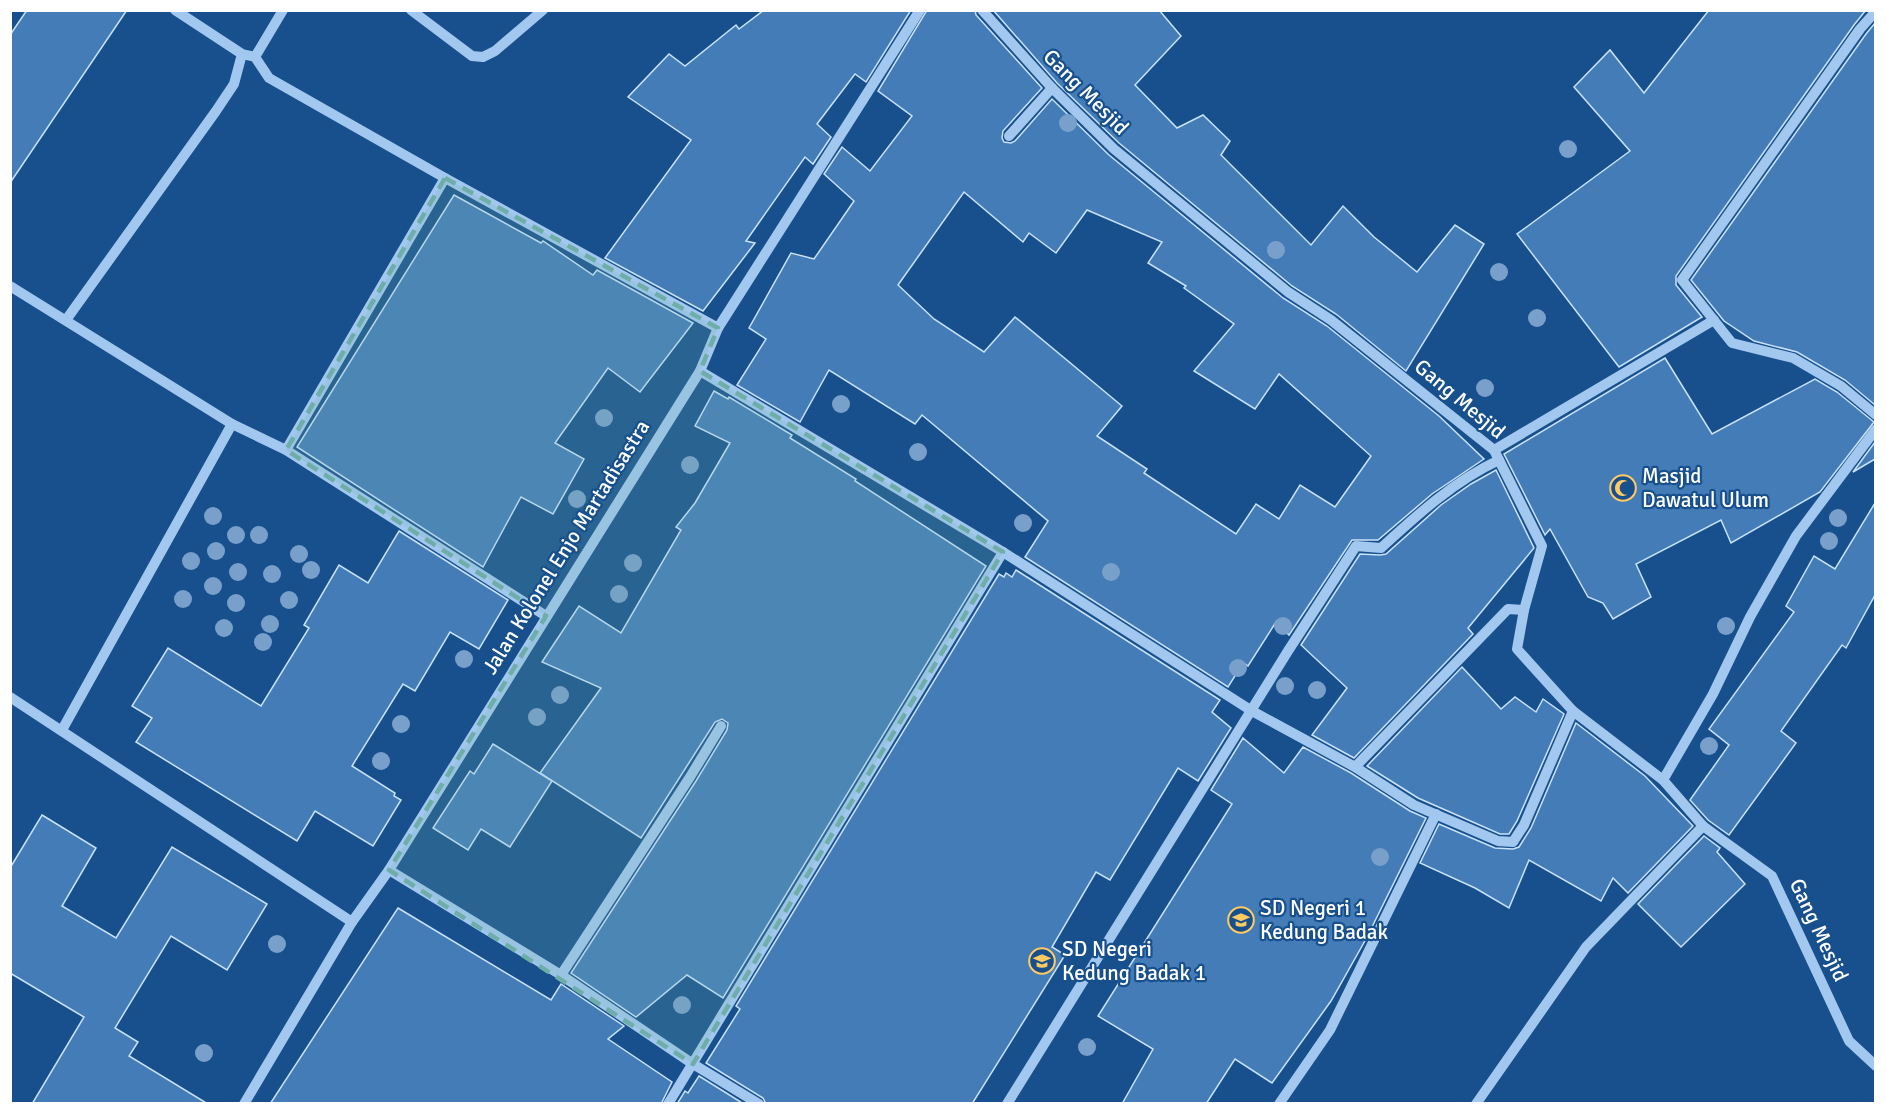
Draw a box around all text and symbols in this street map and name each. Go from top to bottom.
street label: Gang Mesjid [1038,44,1134,140]
street label: Gang Mesjid [1409,353,1511,445]
street label: Jalan Kolonel Enjo Martadisastra [477,415,655,679]
place label: Masjid Dawatul Ulum [1642,463,1769,513]
mosque icon: Masjid Dawatul Ulum [1608,473,1638,503]
street label: Gang Mesjid [1784,874,1854,986]
place label: SD Negeri 1 Kedung Badak [1260,895,1389,945]
school or university icon: SD Negeri 1 Kedung Badak [1226,905,1256,935]
place label: SD Negeri Kedung Badak 1 [1062,936,1206,986]
school or university icon: SD Negeri Kedung Badak 1 [1027,946,1057,976]

